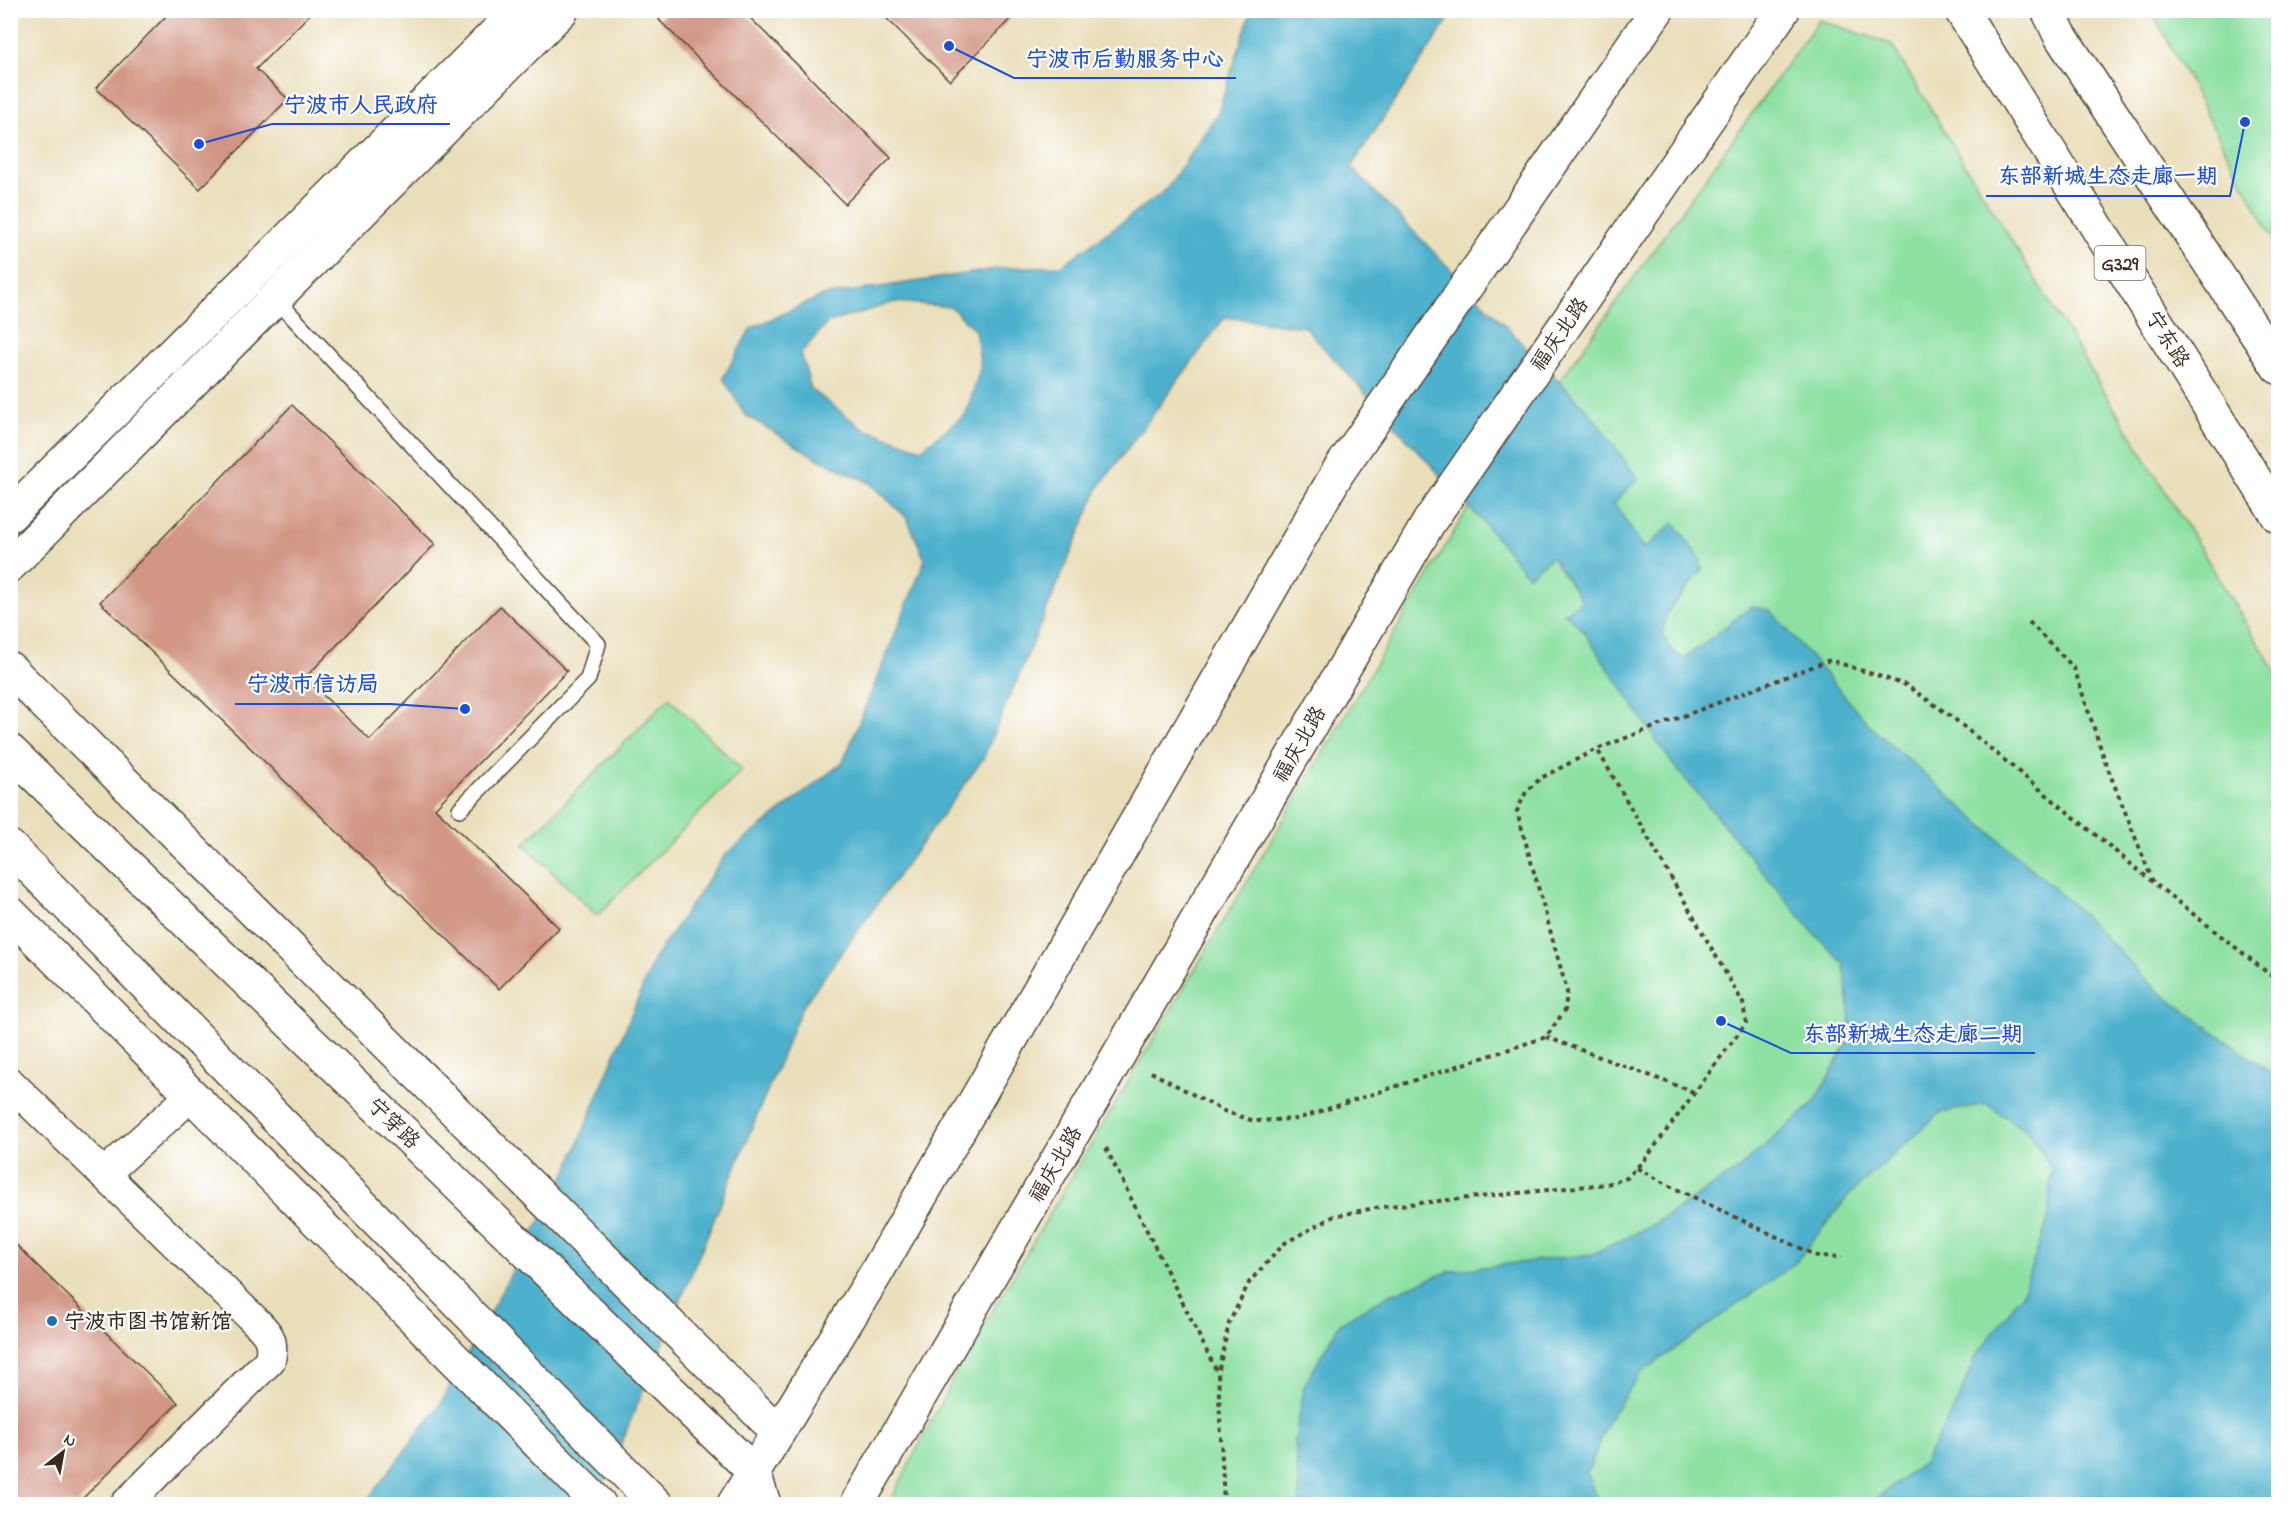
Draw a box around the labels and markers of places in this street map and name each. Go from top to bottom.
callout: 宁波市后勤服务中心 [1014,38,1236,78]
callout: 宁波市人民政府 [272,84,450,124]
callout: 东部新城生态走廊一期 [1986,156,2230,196]
callout: 宁波市信访局 [235,664,391,704]
callout: 东部新城生态走廊二期 [1791,1013,2035,1053]
place label: 宁波市图书馆新馆 [64,1308,232,1338]
marker: 宁波市图书馆新馆 [45,1314,59,1328]

